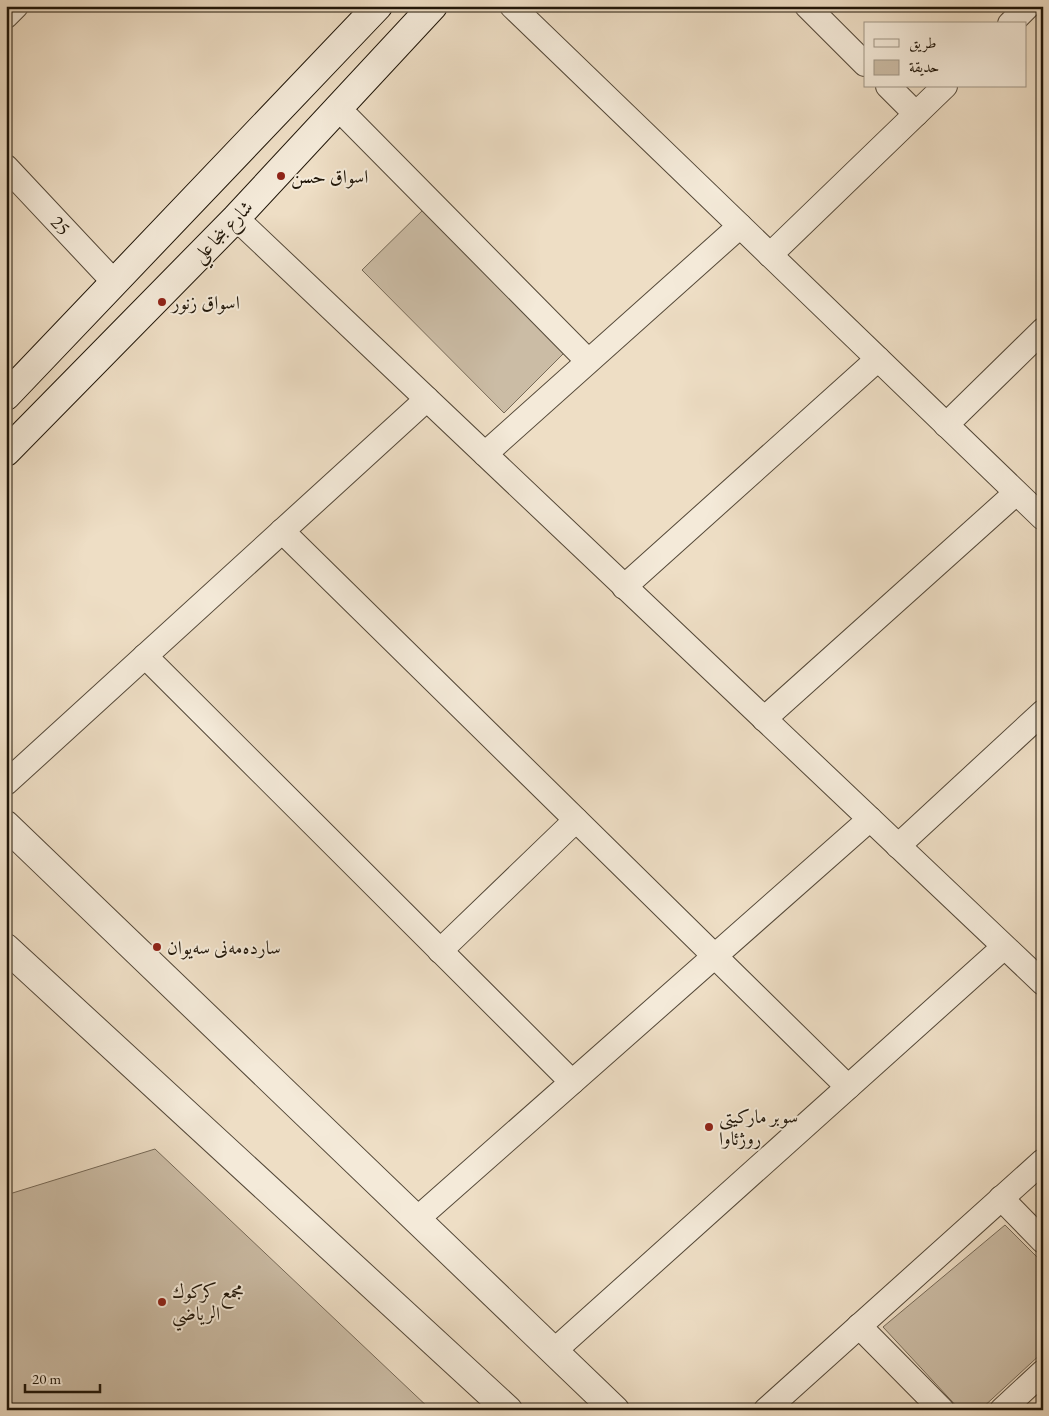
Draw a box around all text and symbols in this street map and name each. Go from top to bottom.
legend [864,22,1026,88]
text: طريق [909,33,936,53]
text: حديقة [909,57,939,76]
place label: اسواق حسن [291,164,368,190]
marker: اسواق حسن [275,170,287,182]
street label: شارع بنجا علي [186,195,263,272]
street label: 25 [45,210,76,241]
place label: اسواق زنور [170,290,240,315]
marker: اسواق زنور [156,296,168,308]
place label: ساردەمەنی سەیوان [167,935,281,960]
marker: ساردەمەنی سەیوان [151,941,163,953]
place label: سوبر ماركيتى روژئاوا [719,1104,798,1151]
marker: سوبر ماركيتى روژئاوا [703,1121,715,1133]
place label: مجمع كركوك الرياضي [172,1279,244,1331]
marker: مجمع كركوك الرياضي [156,1296,168,1308]
scale bar [25,1361,100,1393]
text: 20 m [32,1369,61,1388]

